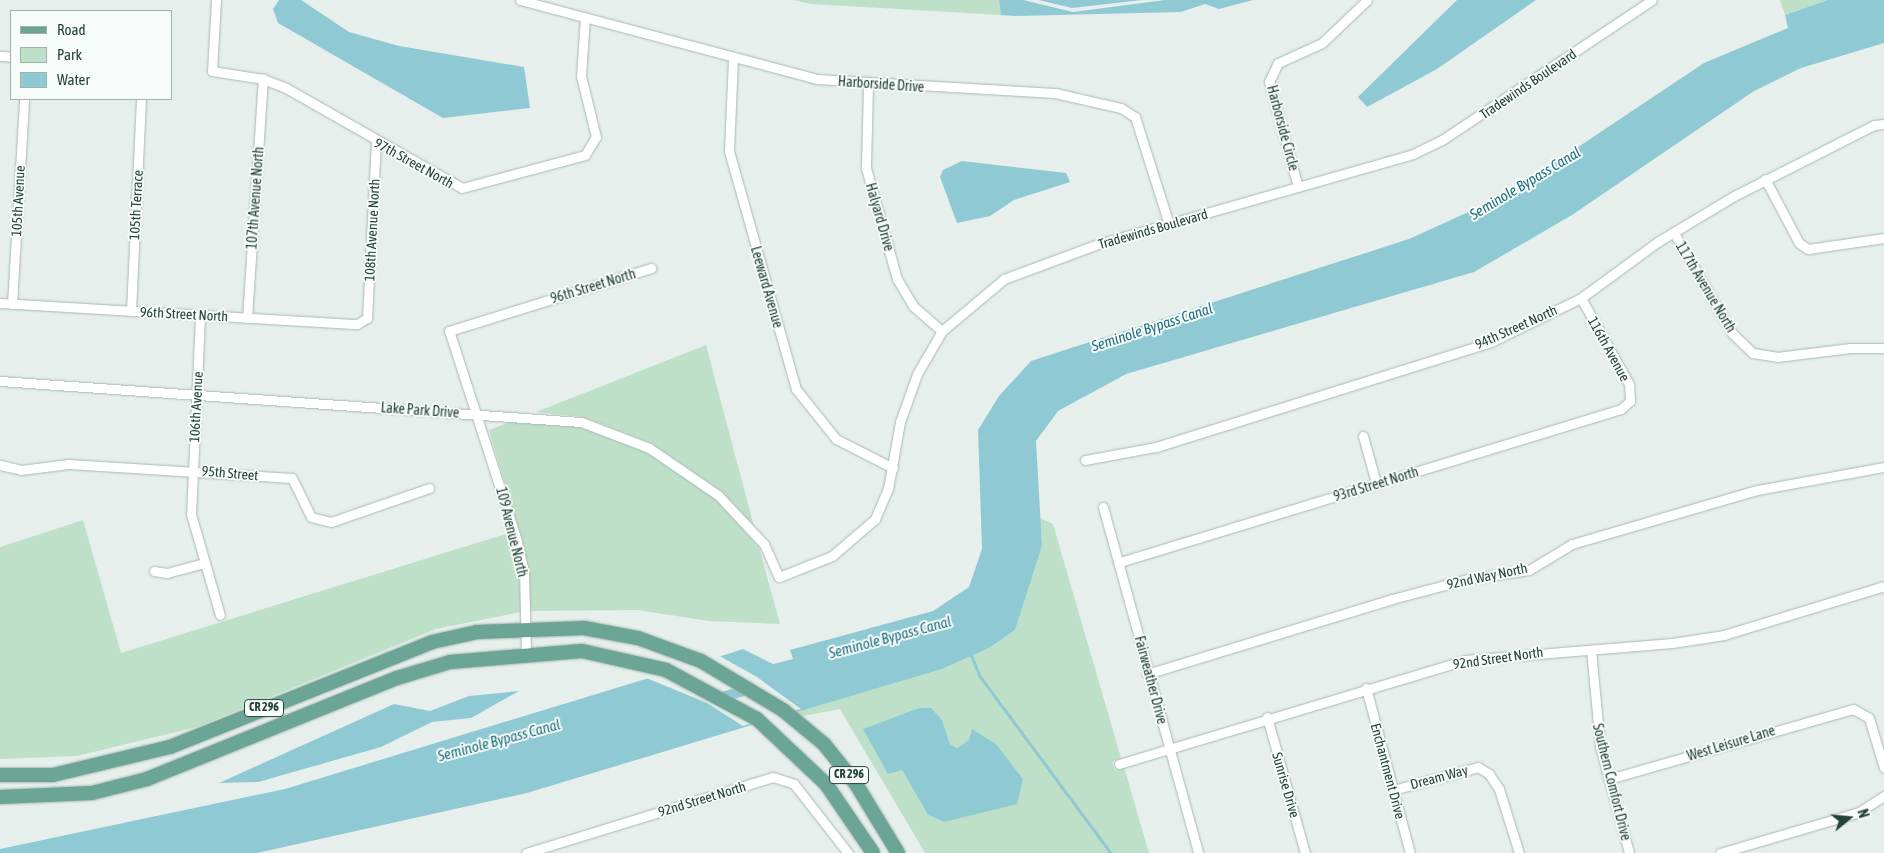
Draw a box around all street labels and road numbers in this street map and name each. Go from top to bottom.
street label: Tradewinds Boulevard [1476,45,1580,123]
street label: Harborside Drive [837,73,925,95]
street label: Harborside Circle [1264,83,1302,173]
street label: 97th Street North [371,134,457,192]
street label: 107th Avenue North [243,146,267,250]
street label: 105th Avenue [8,165,28,237]
street label: 105th Terrace [126,170,146,240]
street label: 108th Avenue North [361,178,383,282]
street label: Halyard Drive [862,181,898,253]
street label: Tradewinds Boulevard [1096,205,1210,253]
street label: 117th Avenue North [1672,239,1740,335]
street label: Leeward Avenue [747,244,787,330]
street label: 96th Street North [548,265,638,307]
street label: 94th Street North [1472,301,1560,353]
street label: 96th Street North [140,303,228,325]
street label: 116th Avenue [1584,314,1634,384]
street label: 106th Avenue [186,371,206,443]
street label: Lake Park Drive [380,399,460,421]
street label: 95th Street [201,462,259,484]
street label: 93rd Street North [1331,463,1421,505]
street label: 109 Avenue North [493,485,531,579]
street label: 92nd Way North [1445,559,1529,593]
street label: Fairweather Drive [1131,634,1171,726]
street label: 92nd Street North [1452,643,1544,673]
road number: CR 296 [244,698,284,718]
street label: Enchantment Drive [1367,721,1409,821]
street label: Southern Comfort Drive [1589,722,1635,842]
street label: West Leisure Lane [1685,722,1777,764]
street label: Sunrise Drive [1269,750,1303,820]
street label: Dream Way [1408,761,1470,793]
road number: CR 296 [829,766,869,784]
street label: 92nd Street North [656,778,748,820]

